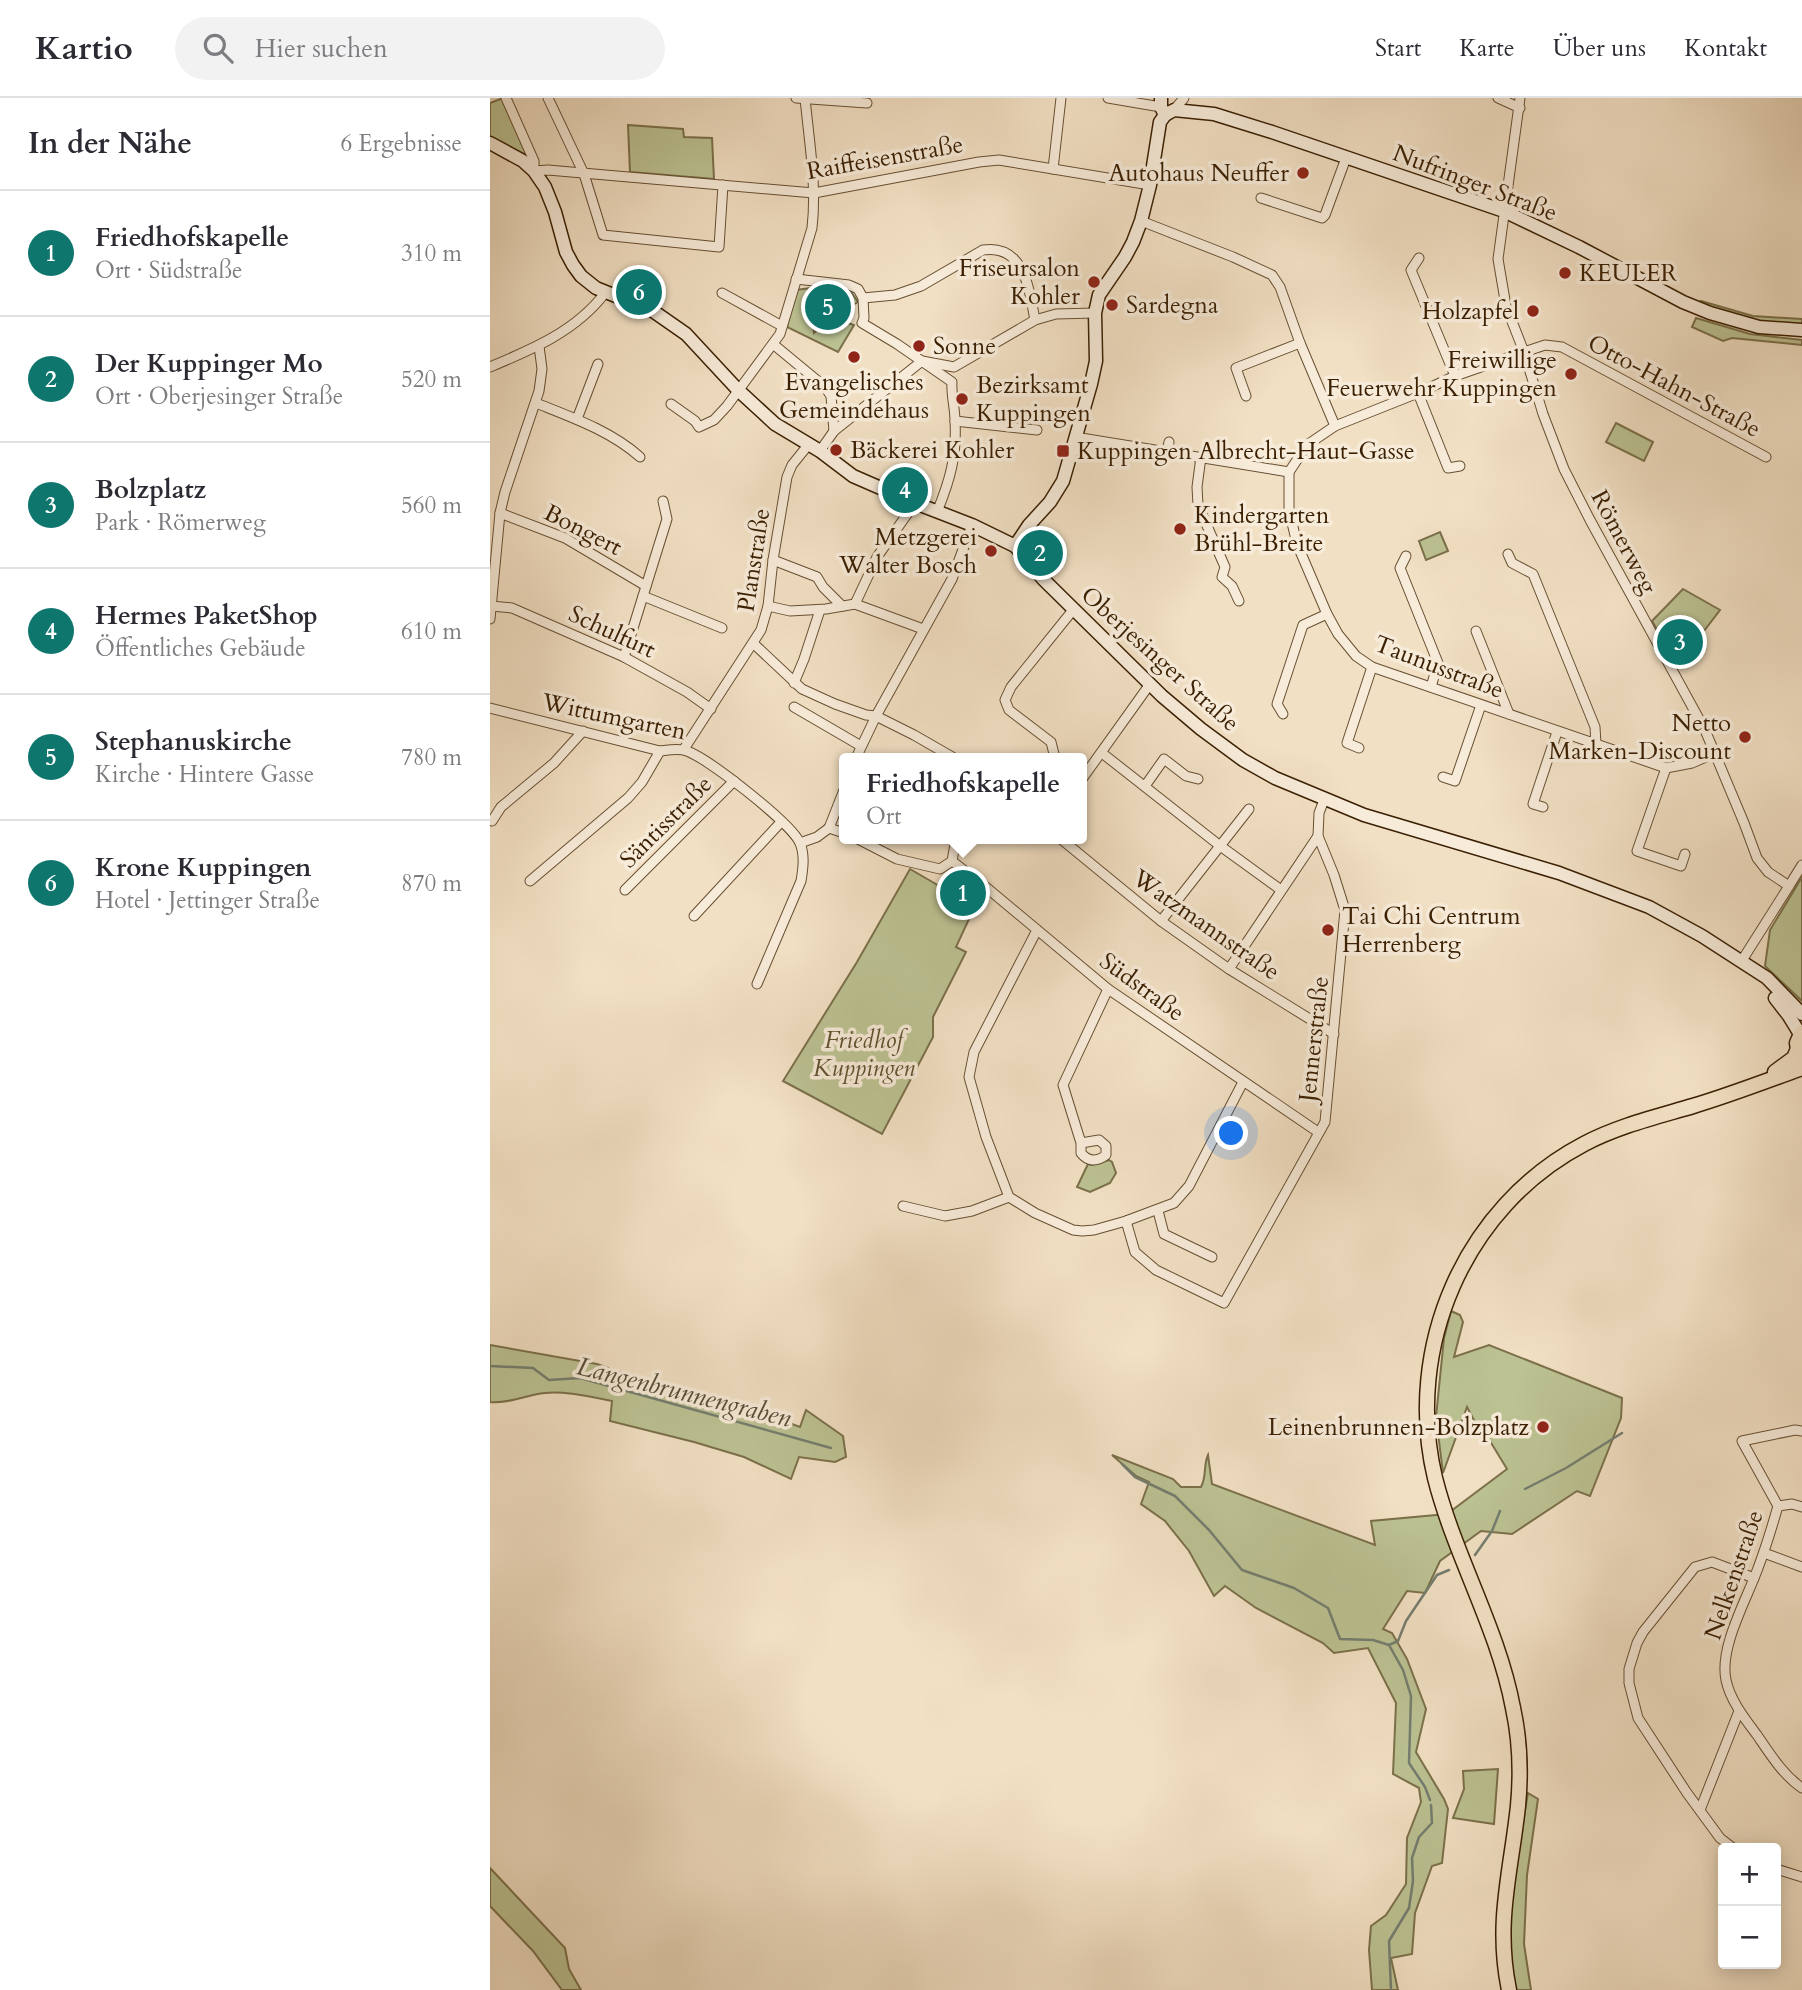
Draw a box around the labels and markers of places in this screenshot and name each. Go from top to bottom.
place label: Autohaus Neuffer [1108,157,1289,190]
marker: Autohaus Neuffer [1295,165,1311,181]
place label: Friseursalon Kohler [959,252,1080,313]
place label: KEULER [1579,257,1678,290]
marker: KEULER [1557,265,1573,281]
pin: 6 [616,266,662,318]
marker: Friseursalon Kohler [1086,274,1102,290]
pin: 5 [805,281,851,333]
place label: Sardegna [1126,289,1219,322]
place label: Holzapfel [1422,295,1519,328]
marker: Sardegna [1104,297,1120,313]
marker: Holzapfel [1525,303,1541,319]
place label: Sonne [933,330,996,363]
marker: Sonne [911,338,927,354]
place label: Freiwillige Feuerwehr Kuppingen [1326,344,1557,405]
marker: Evangelisches Gemeindehaus [846,349,862,365]
place label: Evangelisches Gemeindehaus [779,366,929,427]
marker: Freiwillige Feuerwehr Kuppingen [1563,366,1579,382]
place label: Bezirksamt Kuppingen [976,369,1091,430]
marker: Bezirksamt Kuppingen [954,391,970,407]
place label: Bäckerei Kohler [850,434,1014,467]
place label: Kuppingen Albrecht-Haut-Gasse [1077,435,1415,468]
marker: Bäckerei Kohler [828,442,844,458]
marker: Kuppingen Albrecht-Haut-Gasse [1055,443,1071,459]
pin: 4 [882,464,928,516]
place label: Kindergarten Brühl-Breite [1194,499,1330,560]
place label: Metzgerei Walter Bosch [838,521,977,582]
marker: Kindergarten Brühl-Breite [1172,521,1188,537]
pin: 2 [1017,527,1063,579]
marker: Metzgerei Walter Bosch [983,543,999,559]
pin: 3 [1657,616,1703,668]
place label: Netto Marken-Discount [1549,707,1731,768]
marker: Netto Marken-Discount [1737,729,1753,745]
pin: 1 [940,867,986,919]
place label: Tai Chi Centrum Herrenberg [1342,900,1521,961]
marker: Tai Chi Centrum Herrenberg [1320,922,1336,938]
place label: Leinenbrunnen-Bolzplatz [1268,1411,1529,1444]
marker: Leinenbrunnen-Bolzplatz [1535,1419,1551,1435]

